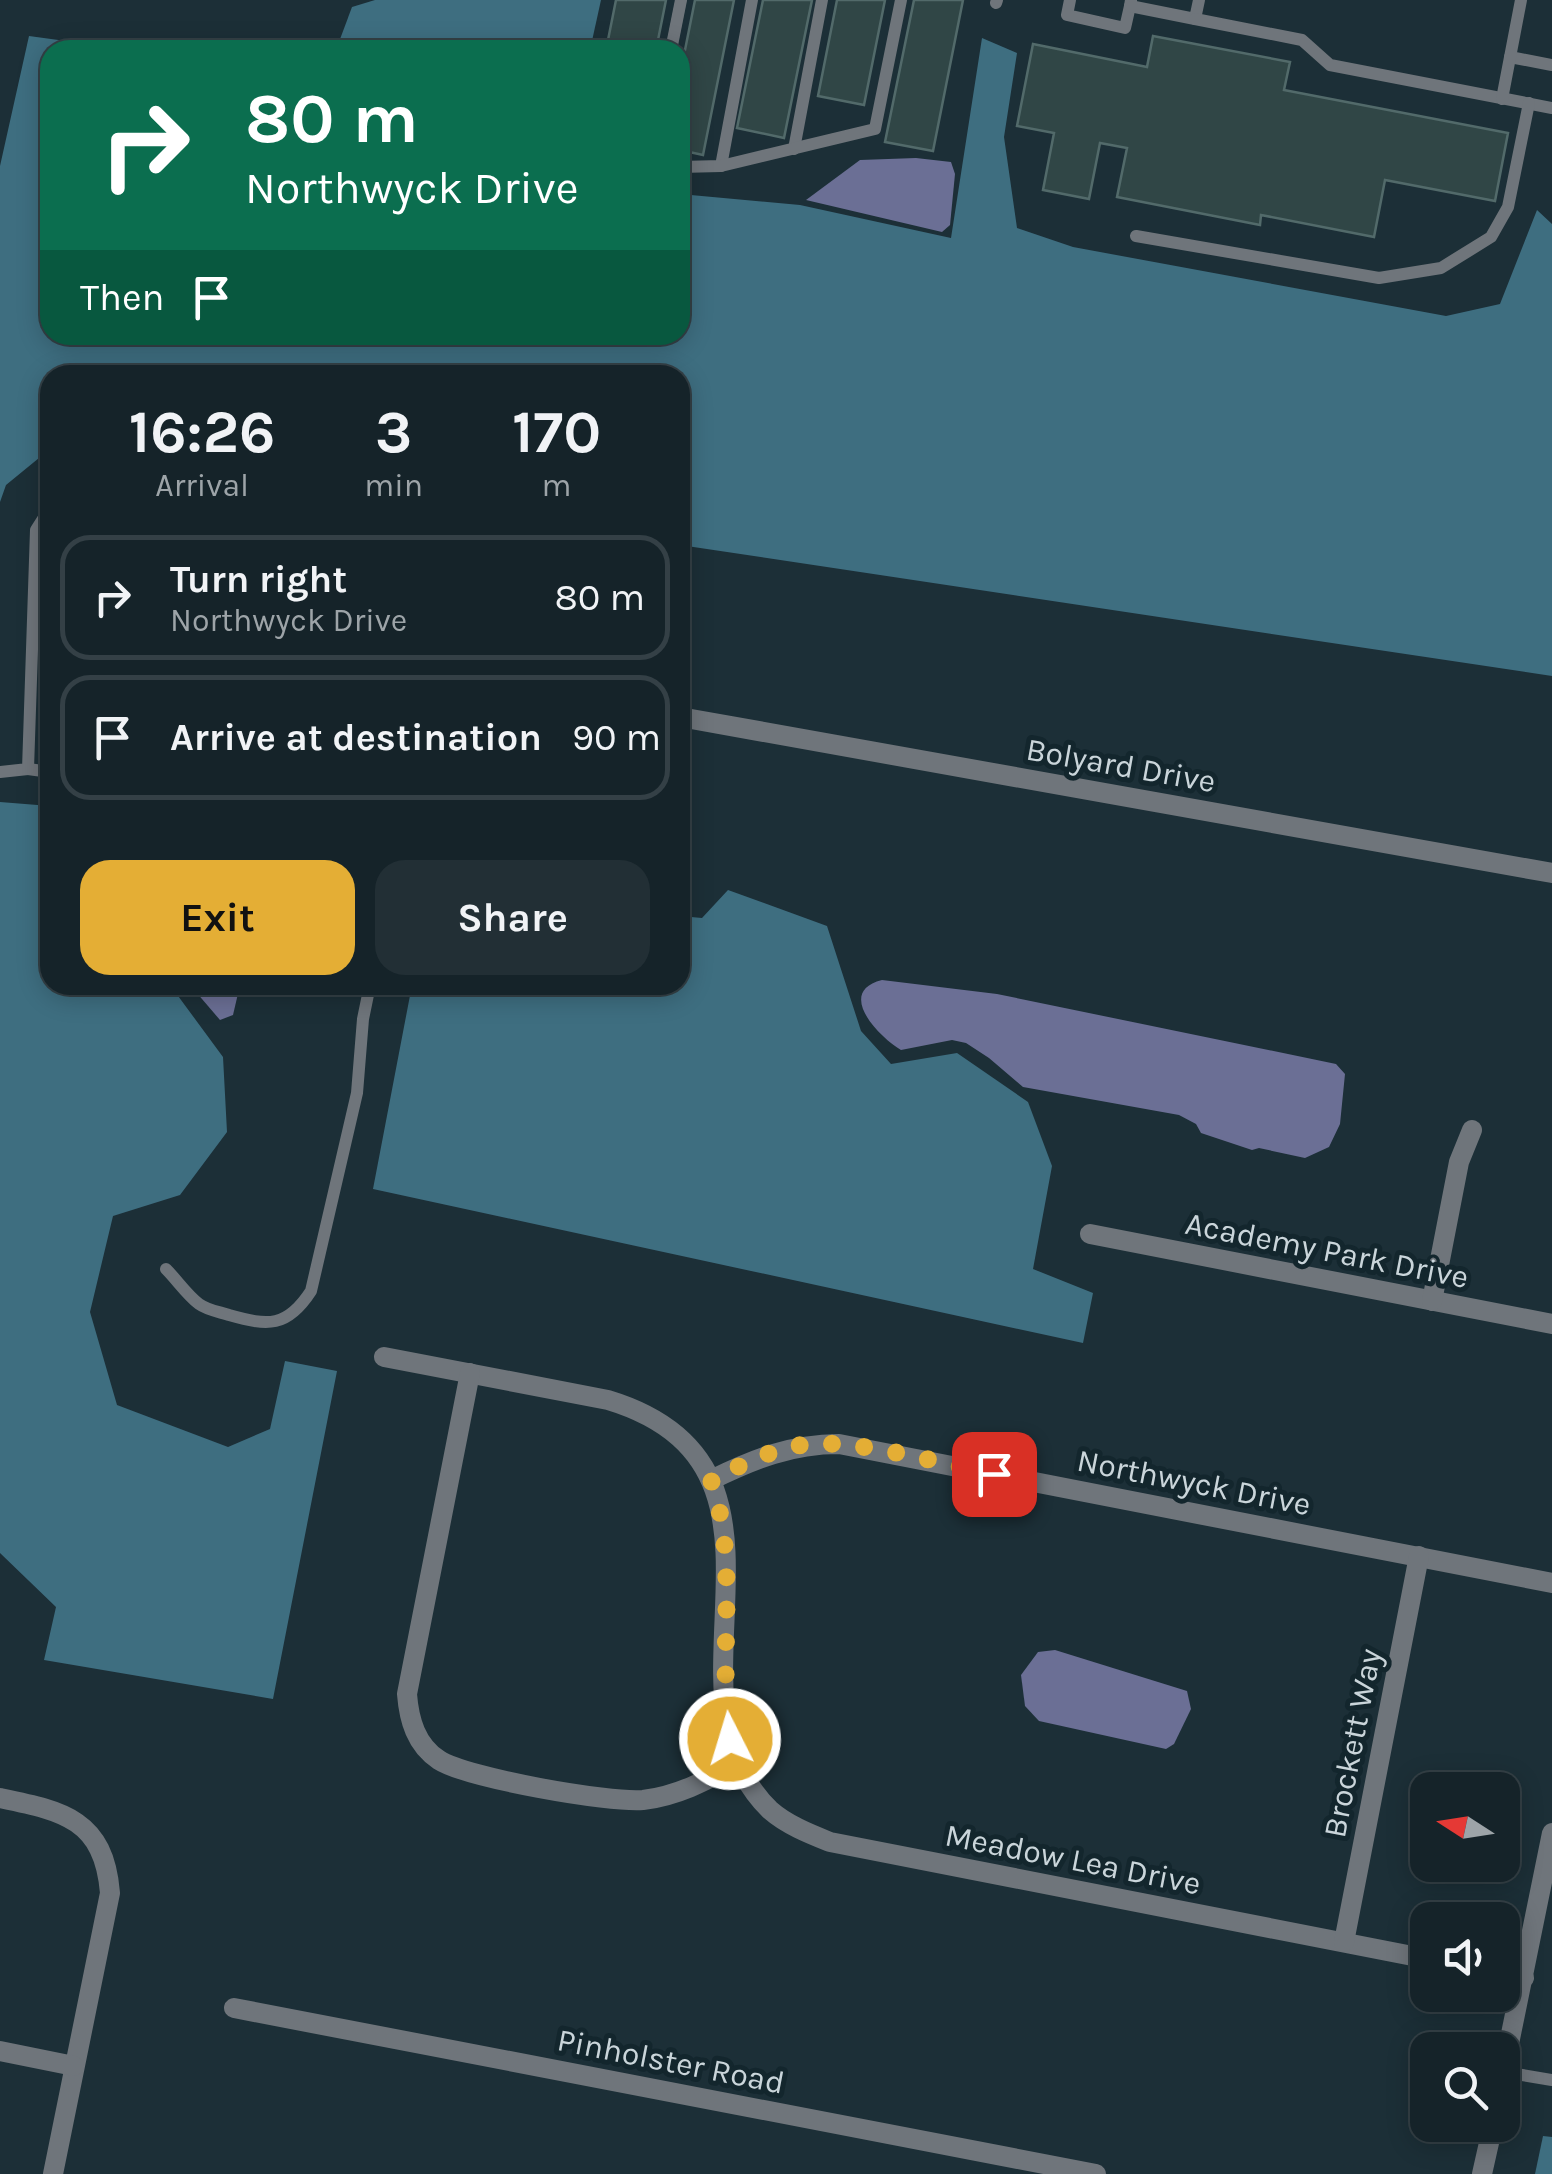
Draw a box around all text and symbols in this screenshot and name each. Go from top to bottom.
text: 80 m [245,78,419,160]
icon: right [80,80,210,210]
text: Northwyck Drive [245,162,579,214]
icon: arrive [184,270,239,325]
text: Then [80,275,164,320]
text: 16:26 [129,397,276,467]
text: 3 [375,397,412,467]
text: 170 [512,397,601,467]
text: Arrival [155,467,249,504]
text: min [364,467,423,504]
text: m [542,467,572,504]
text: Turn right [170,557,347,602]
icon: right [85,570,140,625]
text: 80 m [555,575,645,620]
text: Northwyck Drive [170,602,407,639]
icon: arrive [85,710,140,765]
text: Arrive at destination [170,715,542,760]
text: 90 m [572,715,661,760]
street label: Bolyard Drive [1023,731,1219,800]
button: Exit [80,860,355,975]
button: Share [375,860,650,975]
street label: Academy Park Drive [1182,1205,1472,1296]
pin [952,1432,1037,1517]
street label: Northwyck Drive [1074,1442,1314,1523]
icon: arrive [967,1447,1022,1502]
street label: Brockett Way [1316,1645,1389,1841]
position arrow [678,1687,782,1791]
north arrow [1410,1772,1520,1882]
map controls [1410,1772,1520,2142]
street label: Meadow Lea Drive [942,1817,1204,1902]
button: sound [1410,1902,1520,2012]
street label: Pinholster Road [554,2021,788,2102]
button: search [1410,2032,1520,2142]

